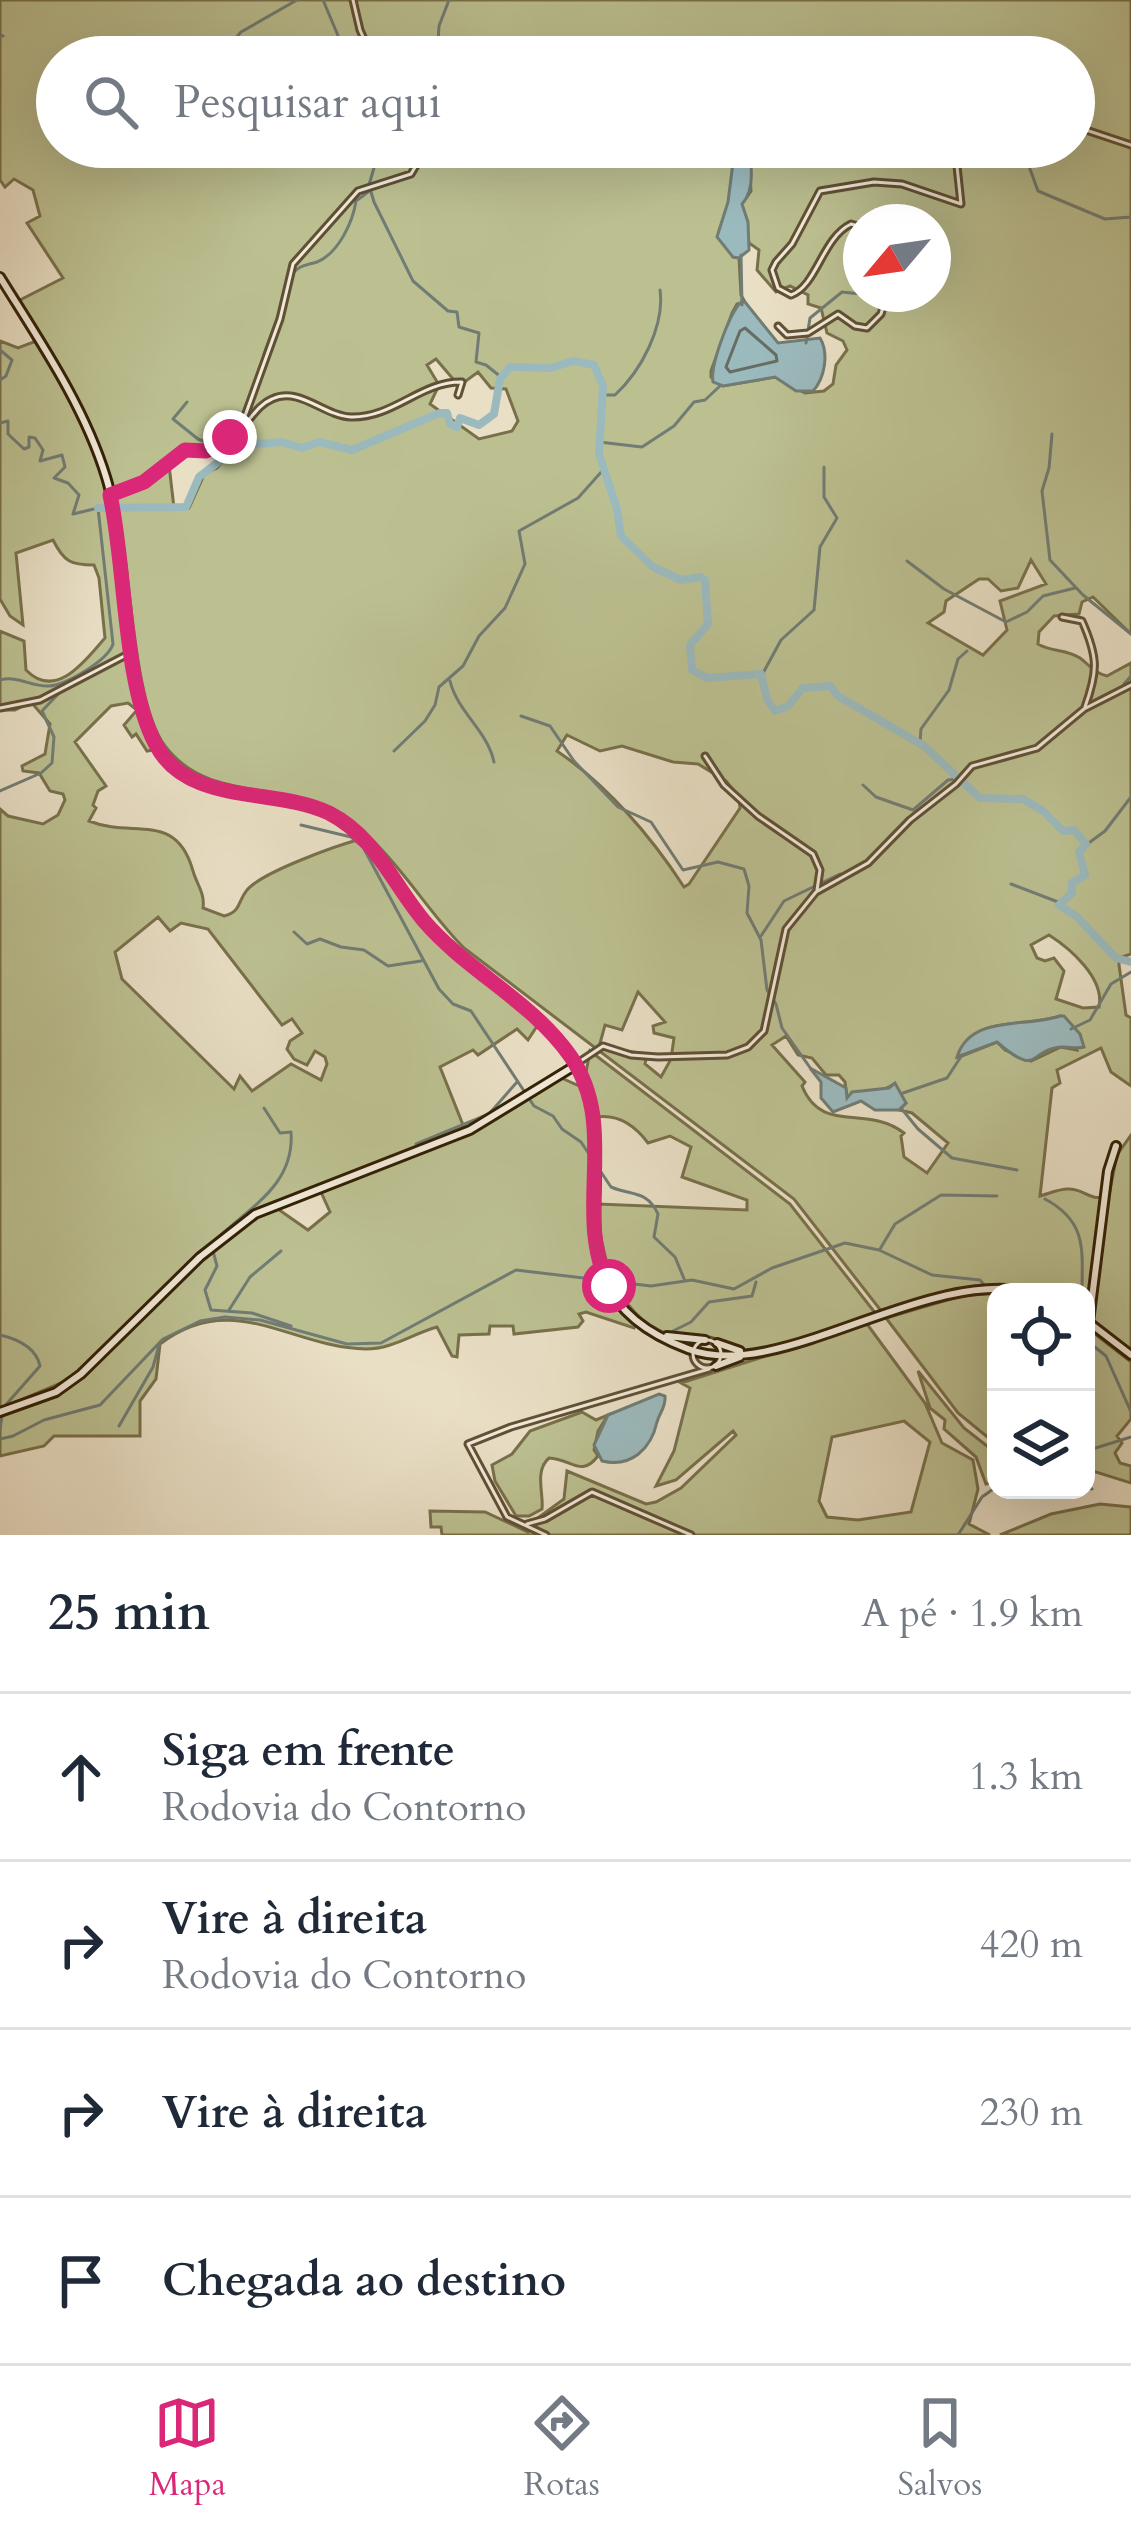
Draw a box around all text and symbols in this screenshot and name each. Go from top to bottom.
search box [36,36,1095,168]
icon: search [78,69,144,135]
text: Pesquisar aqui [174,72,441,133]
north arrow [843,204,951,312]
route end [203,410,257,464]
route start [582,1259,636,1313]
map controls [987,1283,1095,1499]
button: locate [987,1283,1095,1391]
button: layers [987,1391,1095,1499]
text: 25 min [48,1578,210,1648]
text: A pé · 1.9 km [861,1587,1083,1640]
text: Siga em frente [162,1720,455,1781]
icon: ahead [48,1744,114,1810]
text: 1.3 km [969,1750,1083,1803]
text: Rodovia do Contorno [162,1781,526,1834]
text: Vire à direita [162,1888,427,1949]
icon: right [48,1912,114,1978]
text: 420 m [980,1918,1083,1971]
text: Rodovia do Contorno [162,1949,526,2002]
icon: right [48,2080,114,2146]
text: Vire à direita [162,2082,427,2143]
text: 230 m [980,2086,1083,2139]
icon: arrive [48,2248,114,2314]
text: Chegada ao destino [162,2250,566,2311]
tab: Mapa [149,2390,226,2507]
tab: Rotas [523,2390,600,2507]
tab: Salvos [897,2390,982,2507]

